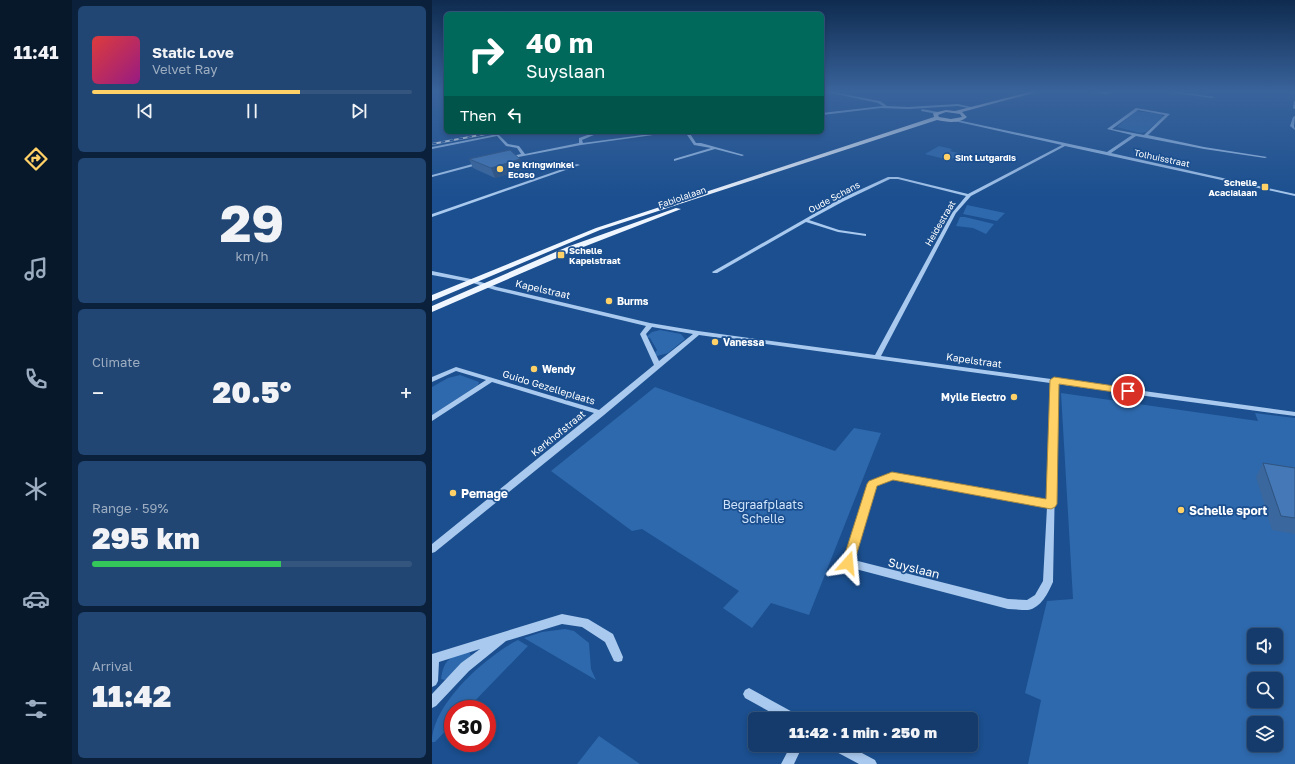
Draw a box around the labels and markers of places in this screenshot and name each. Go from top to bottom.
marker: Sint Lutgardis [942,152,952,162]
place label: Sint Lutgardis [955,152,1016,163]
place label: De Kringwinkel Ecoso [508,159,574,180]
marker: De Kringwinkel Ecoso [495,164,505,174]
place label: Schelle Acacialaan [1209,177,1258,198]
marker: Schelle Acacialaan [1260,182,1270,192]
place label: Schelle Kapelstraat [569,245,621,266]
marker: Schelle Kapelstraat [556,250,566,260]
place label: Burms [617,295,649,307]
marker: Burms [604,296,614,306]
place label: Vanessa [723,336,764,348]
marker: Vanessa [710,337,720,347]
place label: Wendy [542,363,576,375]
marker: Wendy [529,364,539,374]
pin [1111,374,1145,408]
place label: Mylle Electro [941,391,1006,403]
marker: Mylle Electro [1009,392,1019,402]
place label: Pemage [461,486,508,501]
marker: Pemage [448,488,458,498]
place label: Schelle sport [1189,503,1268,518]
marker: Schelle sport [1176,505,1186,515]

